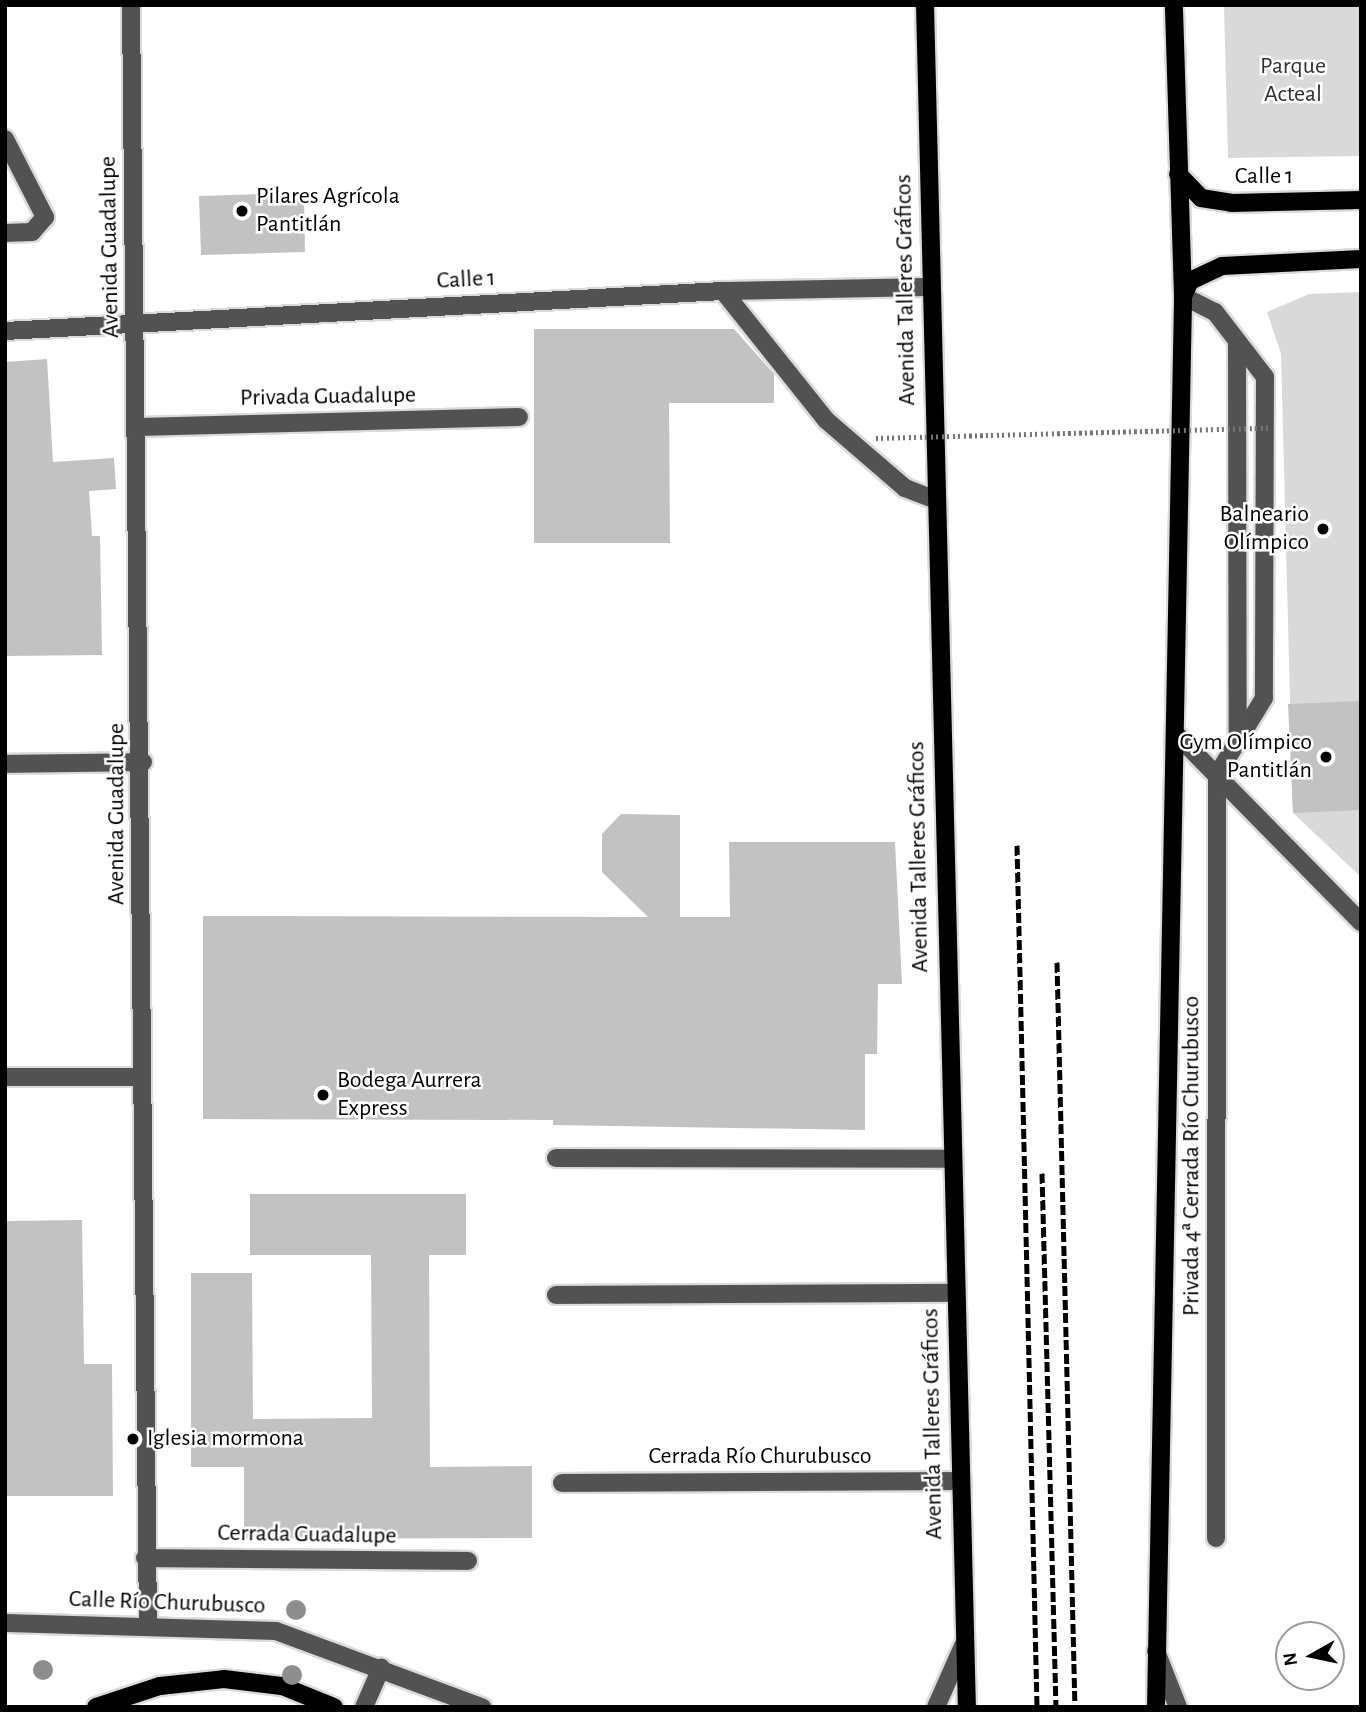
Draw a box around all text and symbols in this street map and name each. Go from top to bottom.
park label: Parque Acteal [1260,53,1326,109]
street label: Avenida Guadalupe [94,156,126,338]
street label: Calle 1 [1235,163,1293,191]
street label: Avenida Talleres Gráficos [890,174,922,406]
place label: Pilares Agrícola Pantitlán [256,183,400,239]
marker: Pilares Agrícola Pantitlán [234,203,250,219]
street label: Calle 1 [436,264,496,296]
street label: Privada Guadalupe [240,381,416,413]
place label: Balneario Olímpico [1219,501,1309,557]
marker: Balneario Olímpico [1315,521,1331,537]
street label: Avenida Guadalupe [103,723,131,905]
place label: Gym Olímpico Pantitlán [1179,729,1312,785]
street label: Avenida Talleres Gráficos [903,741,935,973]
marker: Gym Olímpico Pantitlán [1318,749,1334,765]
street label: Privada 4ª Cerrada Río Churubusco [1178,996,1206,1316]
place label: Bodega Aurrera Express [337,1067,482,1123]
marker: Bodega Aurrera Express [315,1087,331,1103]
street label: Avenida Talleres Gráficos [917,1308,949,1540]
place label: Iglesia mormona [147,1425,304,1453]
marker: Iglesia mormona [125,1431,141,1447]
street label: Cerrada Río Churubusco [648,1443,872,1471]
street label: Cerrada Guadalupe [217,1519,397,1551]
street label: Calle Río Churubusco [68,1585,266,1621]
north arrow [1275,1621,1345,1691]
text: N [1280,1651,1301,1667]

